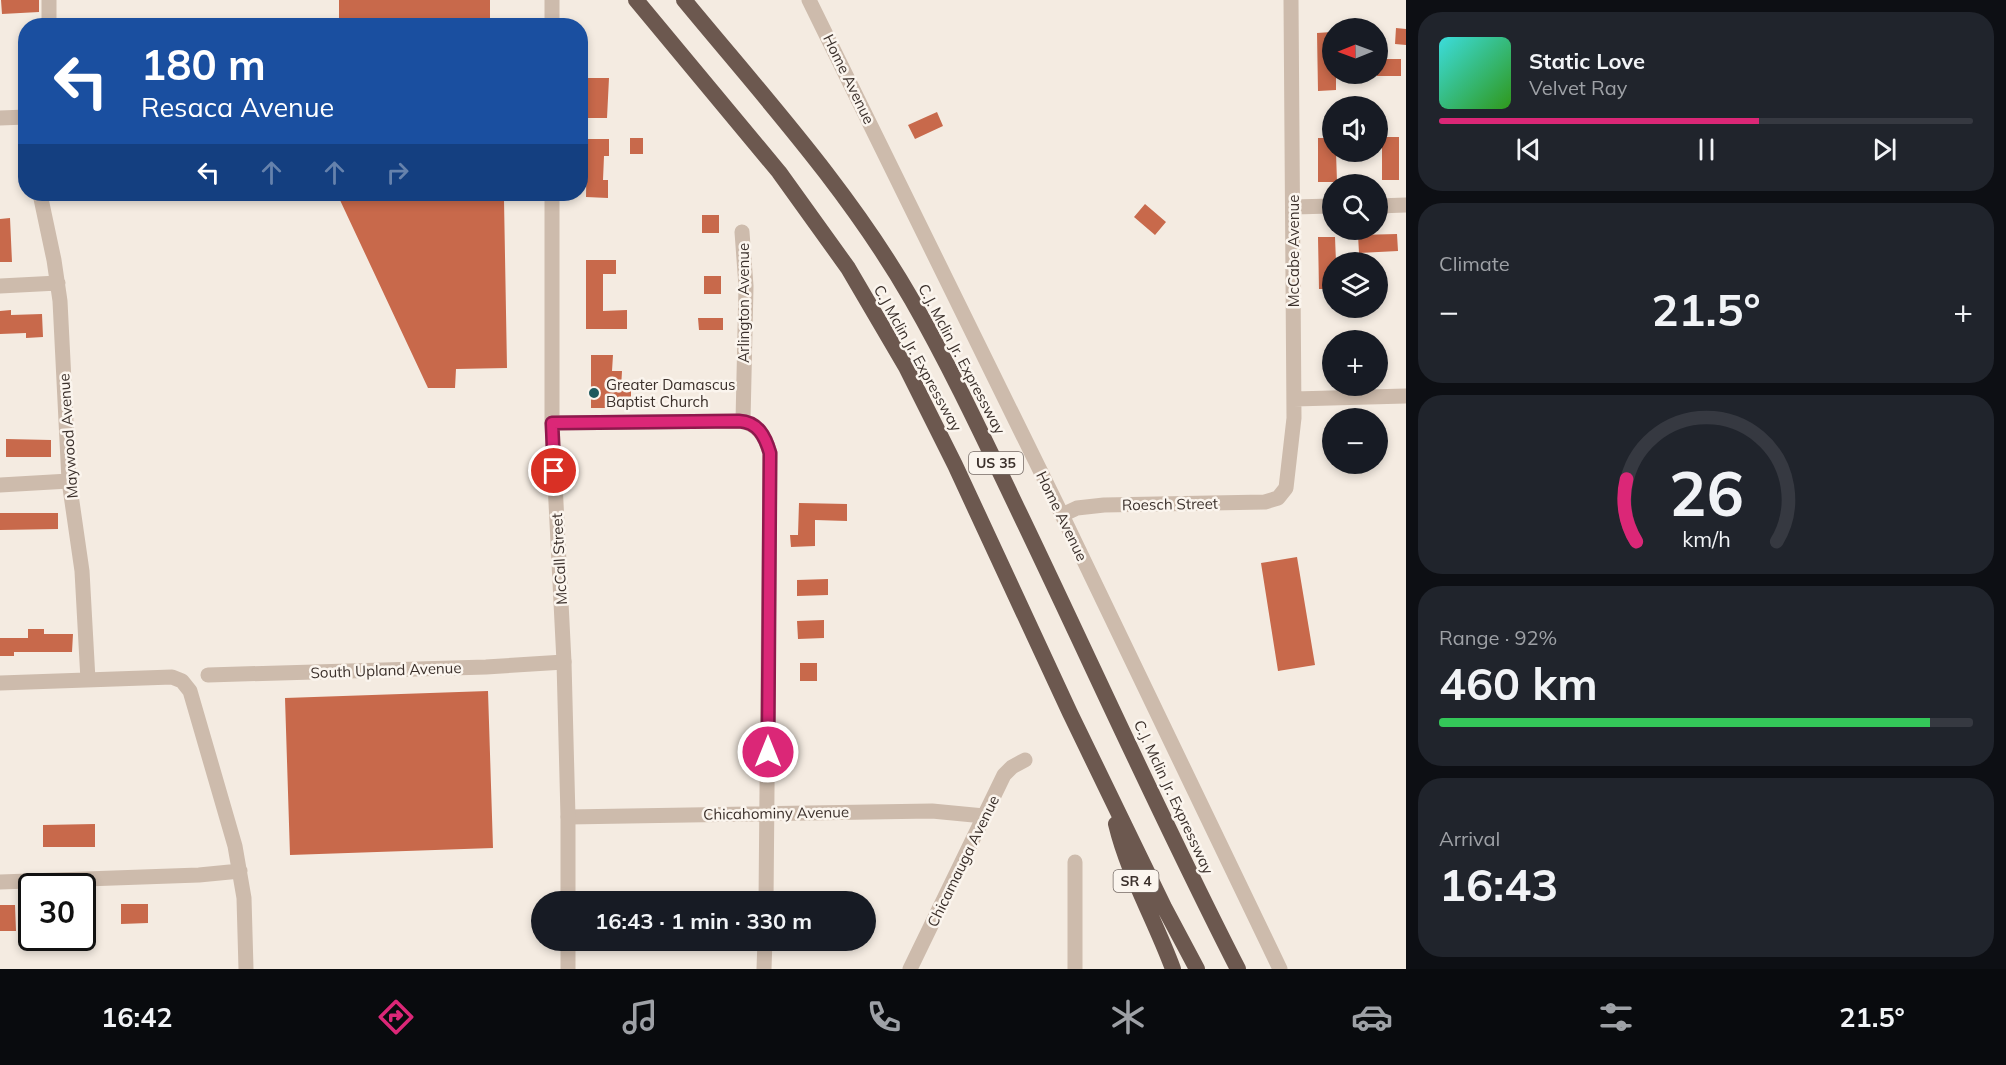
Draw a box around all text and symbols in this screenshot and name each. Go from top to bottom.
north arrow [1322,18,1388,84]
map controls [1322,18,1388,474]
street label: Home Avenue [819,31,879,127]
text: 180 m [141,38,266,91]
icon: left [42,42,120,120]
text: Static Love [1529,47,1645,75]
text: Velvet Ray [1529,75,1627,100]
text: Resaca Avenue [141,90,334,124]
button: sound [1322,96,1388,162]
icon: previous [1512,133,1545,166]
icon: pause [1690,133,1723,166]
icon: next [1868,133,1901,166]
icon: left [192,156,225,189]
icon: ahead [255,156,288,189]
icon: ahead [318,156,351,189]
icon: right [381,156,414,189]
button: search [1322,174,1388,240]
street label: McCabe Avenue [1284,195,1303,307]
street label: Arlington Avenue [734,243,753,363]
text: Climate [1439,251,1510,276]
button: layers [1322,252,1388,318]
street label: C.J. Mclin Jr. Expressway [914,280,1010,438]
street label: C.J Mclin Jr. Expressway [870,281,966,435]
text: 21.5° [1651,281,1761,337]
text: − [1439,290,1459,331]
text: + [1953,290,1973,331]
button: + [1322,330,1388,396]
street label: Maywood Avenue [54,373,82,499]
place label: Greater Damascus Baptist Church [606,375,736,411]
marker: Greater Damascus Baptist Church [587,386,601,400]
button: − [1322,408,1388,474]
pin [528,445,579,496]
road number: US 35 [969,452,1023,474]
text: 26 [1669,453,1743,532]
icon: arrive [537,454,570,487]
street label: Home Avenue [1032,468,1092,564]
street label: Roesch Street [1122,494,1218,514]
street label: McCall Street [547,513,571,605]
text: km/h [1682,525,1730,552]
text: Range · 92% [1439,625,1557,650]
text: 460 km [1439,655,1598,711]
street label: South Upland Avenue [310,658,462,682]
street label: C.J. Mclin Jr. Expressway [1130,717,1218,877]
position arrow [736,720,800,784]
street label: Chicamauga Avenue [923,792,1003,930]
street label: Chicahominy Avenue [703,802,849,824]
text: Arrival [1439,826,1500,851]
text: 16:43 [1439,856,1558,912]
road number: SR 4 [1114,870,1158,892]
speed limit sign: 30 [18,873,96,951]
text: 16:43 · 1 min · 330 m [595,907,812,935]
icon: directions [375,996,417,1038]
icon: music [619,996,661,1038]
icon: phone [863,996,905,1038]
icon: climate [1107,996,1149,1038]
icon: car [1351,996,1393,1038]
icon: filters [1595,996,1637,1038]
text: 16:42 [101,1000,173,1034]
text: 21.5° [1839,1000,1905,1034]

